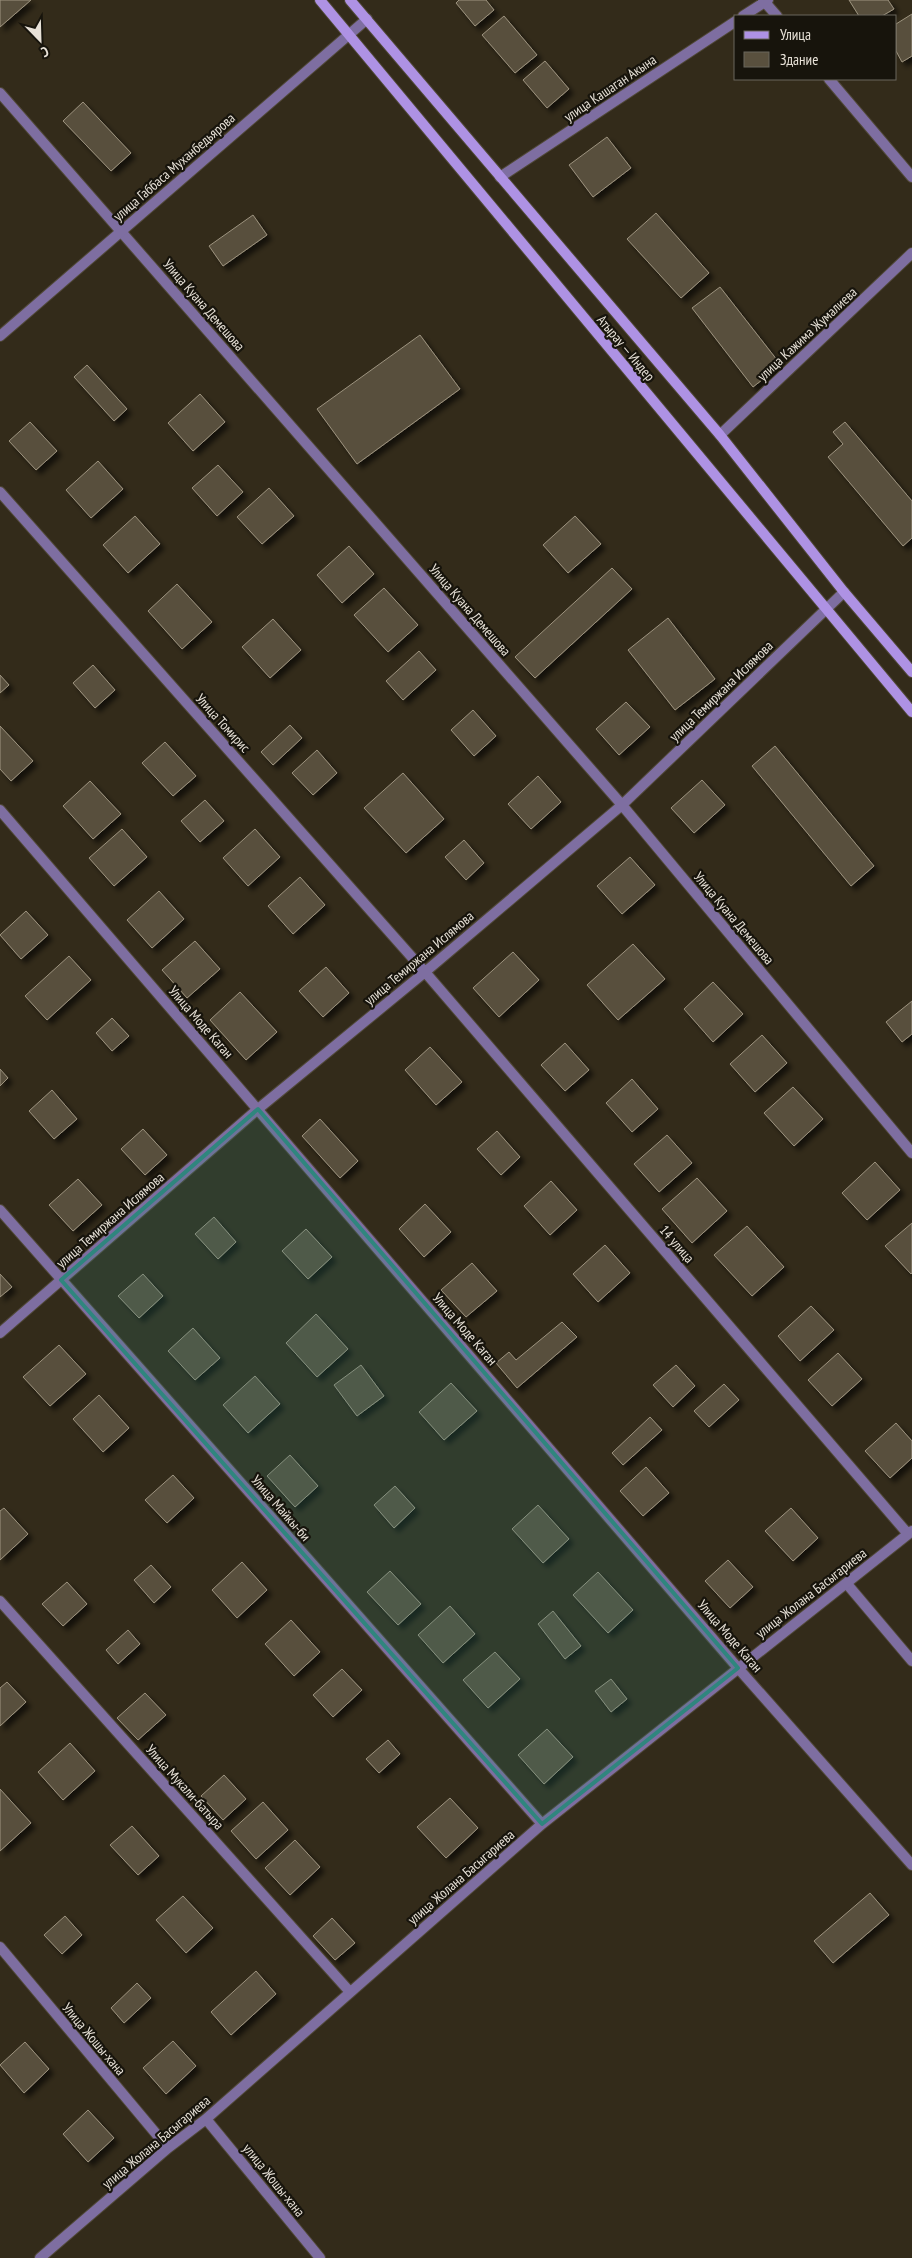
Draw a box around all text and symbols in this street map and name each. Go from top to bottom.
north arrow [15,15,65,65]
legend [734,15,897,80]
text: Улица [780,25,811,44]
text: С [38,42,52,62]
street label: улица Кашаган Акына [560,50,660,126]
text: Здание [780,50,818,69]
street label: улица Габбаса Муханбедьярова [109,109,239,225]
street label: Улица Куана Демешова [159,255,249,355]
street label: улица Кажима Жумалиева [753,283,861,385]
street label: Атырау — Индер [593,311,659,385]
street label: Улица Куана Демешова [425,560,515,660]
street label: улица Темиржана Ислямова [665,637,777,745]
street label: Улица Томирис [192,690,254,756]
street label: Улица Куана Демешова [690,868,778,968]
street label: улица Темиржана Ислямова [361,907,477,1009]
street label: Улица Моде Каган [165,982,237,1062]
street label: улица Темиржана Ислямова [52,1168,168,1272]
street label: 14 улица [656,1221,698,1267]
street label: Улица Моде Каган [429,1289,501,1369]
street label: Улица Майкы-би [247,1471,315,1545]
street label: улица Жолана Басыгариева [752,1544,870,1642]
street label: Улица Моде Каган [694,1596,766,1676]
street label: Улица Мукали-батыра [142,1741,228,1833]
street label: улица Жолана Басыгариева [404,1826,518,1928]
street label: Улица Жошы-хана [58,1999,130,2079]
street label: улица Жолана Басыгариева [98,2091,214,2193]
street label: улица Жошы-хана [239,2140,309,2220]

